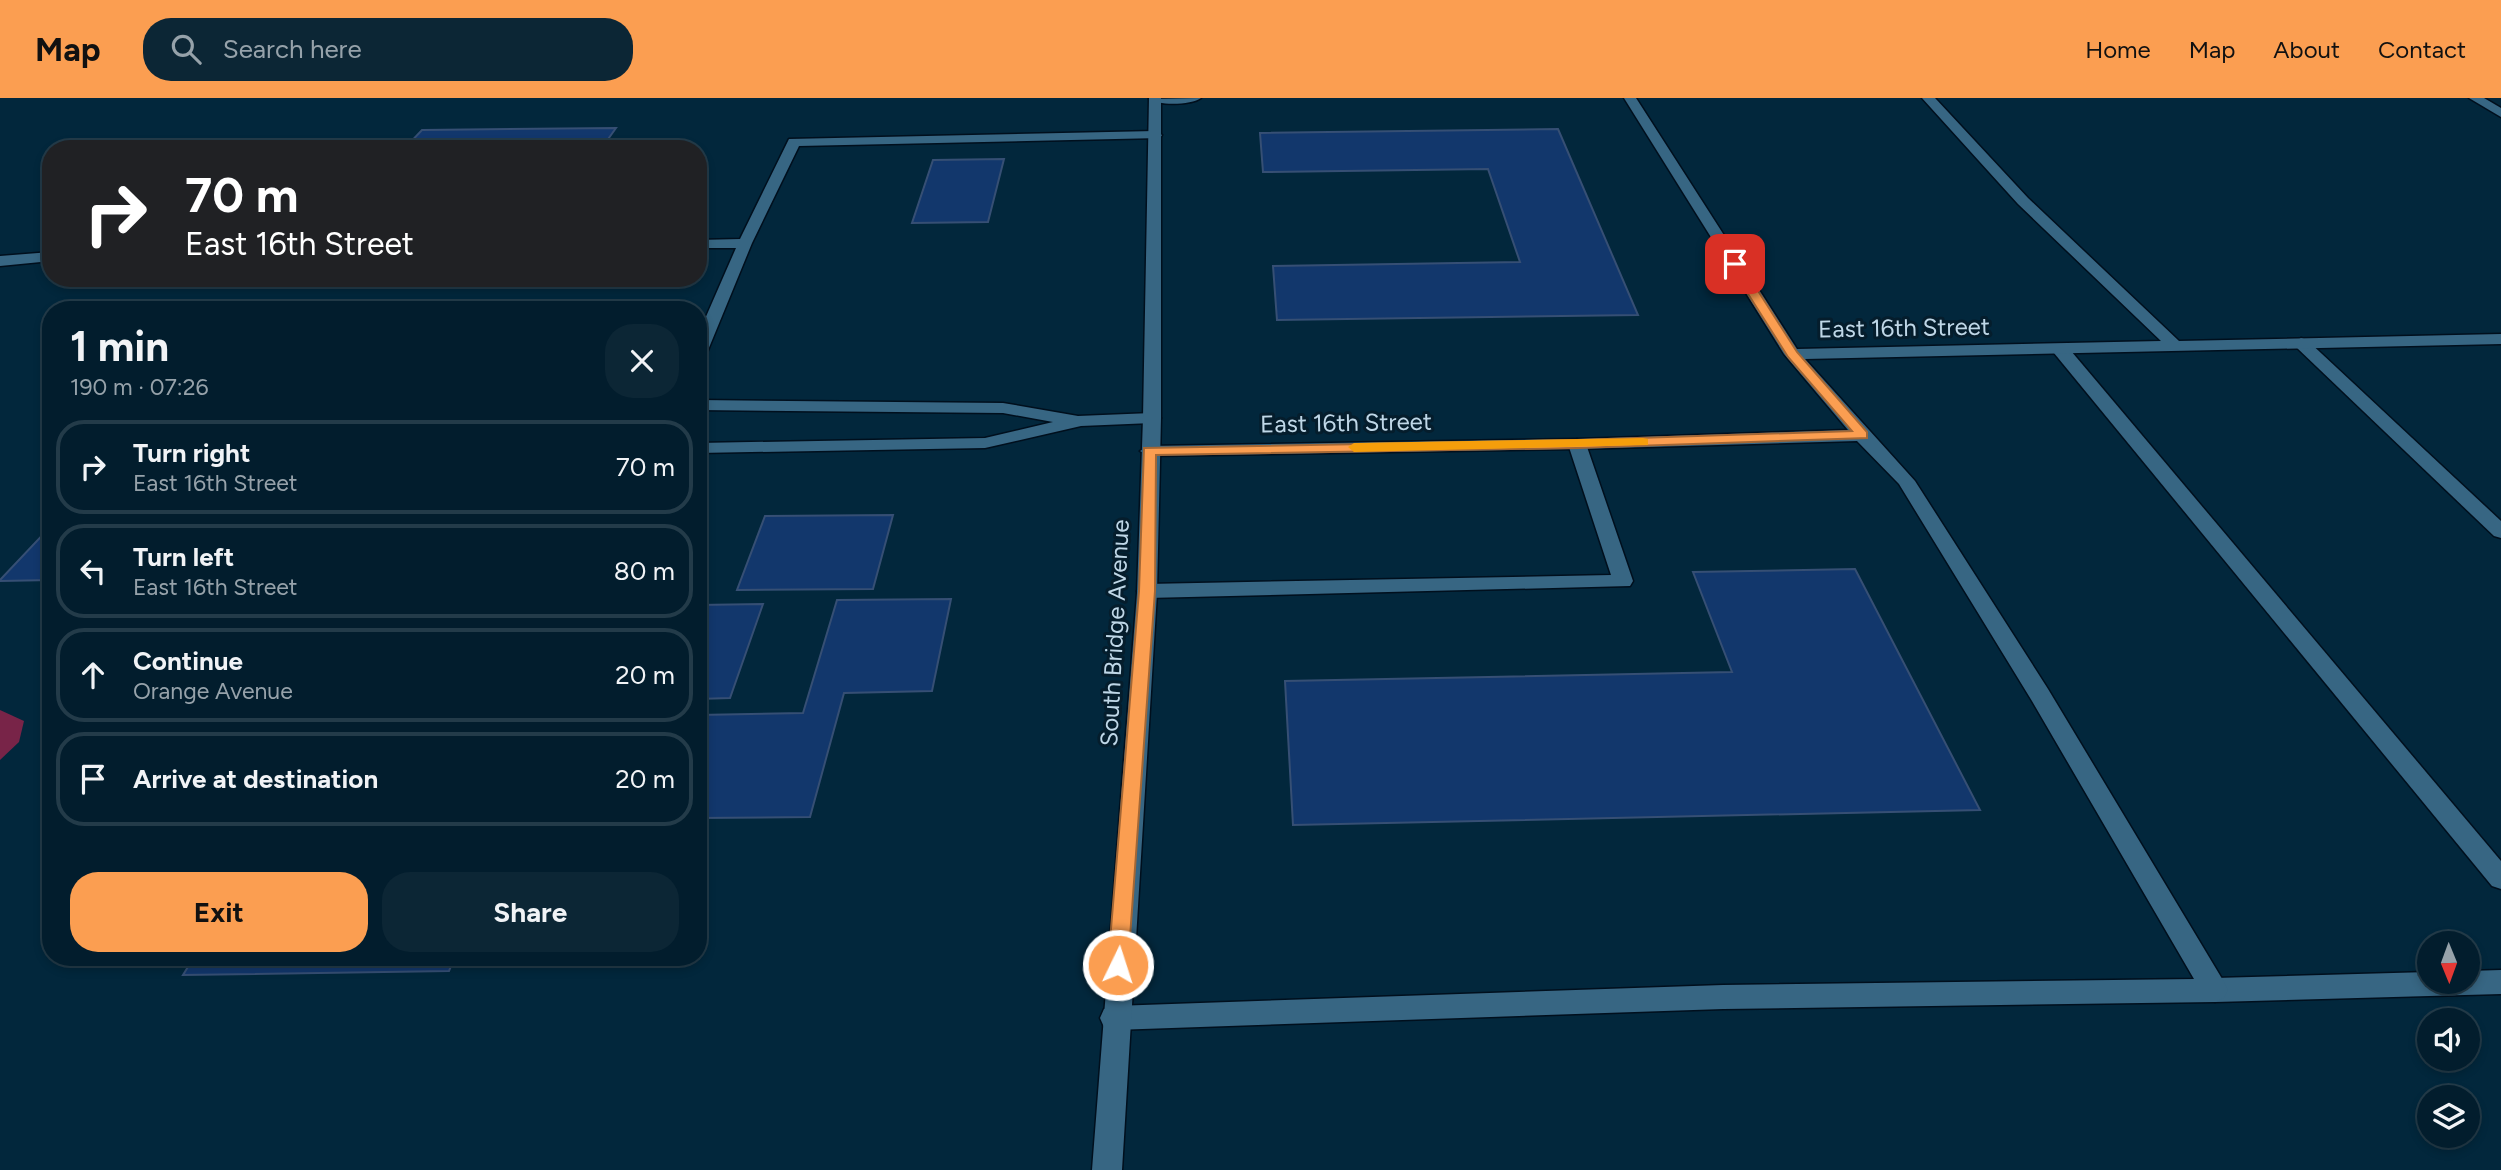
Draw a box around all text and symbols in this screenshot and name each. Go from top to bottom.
search box [143,18,633,81]
text: Map [35,30,101,69]
icon: search [167,30,205,68]
text: Search here [223,33,362,65]
text: Home [2085,35,2151,64]
text: Map [2189,35,2235,64]
text: About [2273,35,2340,64]
text: Contact [2378,35,2466,64]
text: 70 m [185,165,298,224]
icon: right [70,168,161,259]
text: East 16th Street [185,225,414,263]
pin [1705,234,1765,294]
icon: arrive [1716,245,1754,283]
street label: East 16th Street [1818,312,1990,343]
text: 1 min [70,321,169,372]
button: close [605,324,679,398]
text: 190 m · 07:26 [70,373,209,401]
street label: East 16th Street [1260,407,1432,438]
text: Turn right [133,437,250,469]
icon: right [74,448,112,486]
text: 70 m [616,451,675,483]
text: East 16th Street [133,469,298,497]
street label: South Bridge Avenue [1094,519,1135,747]
text: Turn left [133,541,234,573]
icon: left [74,552,112,590]
text: 80 m [614,555,675,587]
text: East 16th Street [133,573,298,601]
text: Continue [133,645,243,677]
icon: ahead [74,656,112,694]
text: 20 m [615,659,675,691]
text: Orange Avenue [133,677,293,705]
icon: arrive [74,760,112,798]
text: Arrive at destination [133,763,378,795]
text: 20 m [615,763,675,795]
button: Exit [70,872,368,952]
button: Share [382,872,679,952]
position arrow [1081,928,1155,1002]
north arrow [2417,931,2480,994]
map controls [2417,931,2480,1148]
button: sound [2417,1008,2480,1071]
button: layers [2417,1085,2480,1148]

